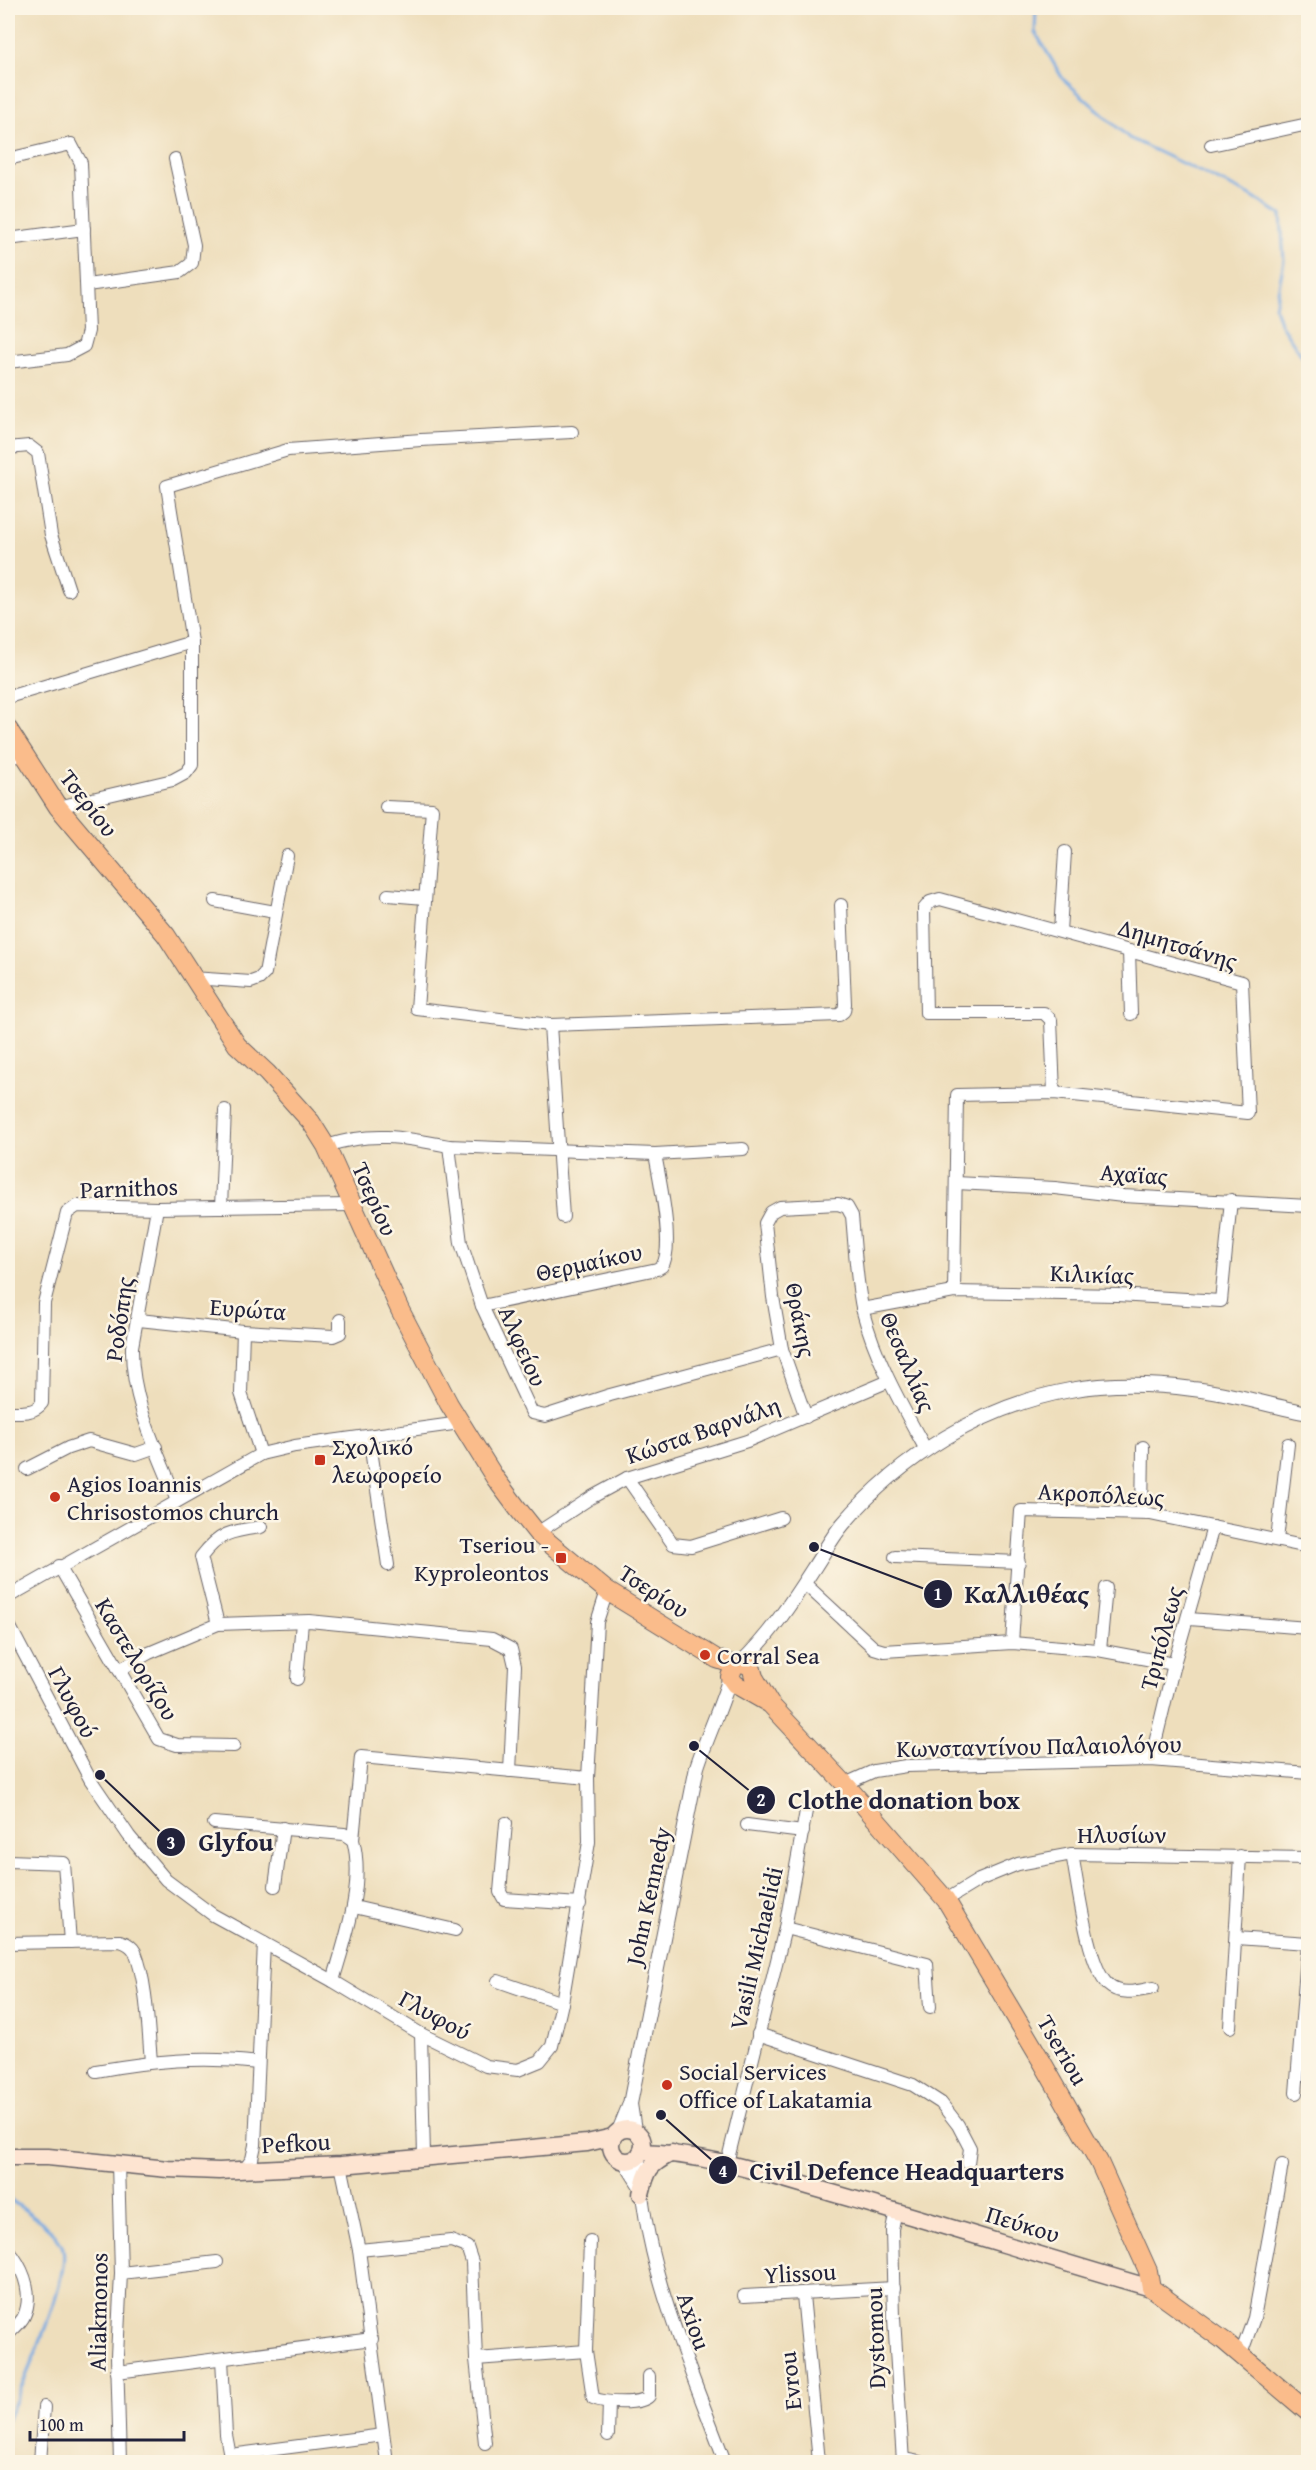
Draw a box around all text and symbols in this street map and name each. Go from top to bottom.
street label: Τσερίου [51,762,127,844]
street label: Δημητσάνης [1114,909,1242,979]
street label: Αχαϊας [1099,1154,1169,1194]
street label: Τσερίου [343,1157,407,1241]
street label: Parnithos [79,1169,179,1207]
street label: Θερμαίκου [533,1234,645,1290]
street label: Κιλικίας [1049,1255,1135,1293]
street label: Ροδόπης [96,1274,142,1364]
street label: Θράκης [777,1280,825,1360]
street label: Ευρώτα [209,1289,287,1329]
street label: Αλφείου [490,1300,556,1392]
street label: Θεσαλλίας [871,1306,945,1418]
street label: Κώστα Βαρνάλη [621,1387,785,1473]
place label: Σχολικό λεωφορείο [332,1429,442,1492]
marker: Σχολικό λεωφορείο [313,1453,327,1467]
place label: Agios Ioannis Chrisostomos church [67,1466,279,1529]
street label: Ακροπόλεως [1037,1473,1165,1515]
marker: Agios Ioannis Chrisostomos church [48,1490,62,1504]
place label: Tseriou - Kyproleontos [414,1527,549,1590]
marker: Tseriou - Kyproleontos [554,1551,568,1565]
street label: Τσερίου [612,1555,696,1627]
callout: Καλλιθέας [923,1572,1102,1616]
text: Καλλιθέας [965,1574,1089,1613]
text: 1 [933,1580,943,1607]
street label: Τριπόλεως [1130,1582,1192,1694]
street label: Καστελορίζου [87,1591,187,1727]
place label: Corral Sea [717,1638,820,1673]
marker: Corral Sea [698,1648,712,1662]
street label: Γλυφού [39,1660,107,1744]
street label: Κωνσταντίνου Παλαιολόγου [896,1726,1182,1766]
callout: Clothe donation box [746,1778,1032,1822]
text: Clothe donation box [788,1780,1020,1819]
text: 2 [756,1786,766,1813]
street label: Ηλυσίων [1077,1817,1167,1852]
callout: Glyfou [156,1820,286,1864]
text: Glyfou [198,1822,274,1861]
street label: John Kennedy [616,1824,680,1971]
text: 3 [166,1829,176,1856]
street label: Vasili Michaelidi [720,1863,792,2033]
street label: Γλυφού [393,1981,477,2049]
street label: Tseriou [1029,2008,1097,2092]
place label: Social Services Office of Lakatamia [679,2054,873,2117]
marker: Social Services Office of Lakatamia [660,2078,674,2092]
street label: Pefkou [261,2124,331,2162]
callout: Civil Defence Headquarters [708,2148,1077,2192]
text: Civil Defence Headquarters [750,2151,1064,2190]
text: 4 [718,2157,728,2184]
street label: Πεύκου [982,2196,1064,2252]
street label: Aliakmonos [79,2252,117,2372]
street label: Ylissou [763,2254,837,2292]
street label: Dystomou [856,2287,894,2389]
street label: Axiou [668,2288,720,2354]
street label: Evrou [770,2350,810,2412]
scale bar [30,2404,184,2442]
text: 100 m [39,2411,84,2438]

